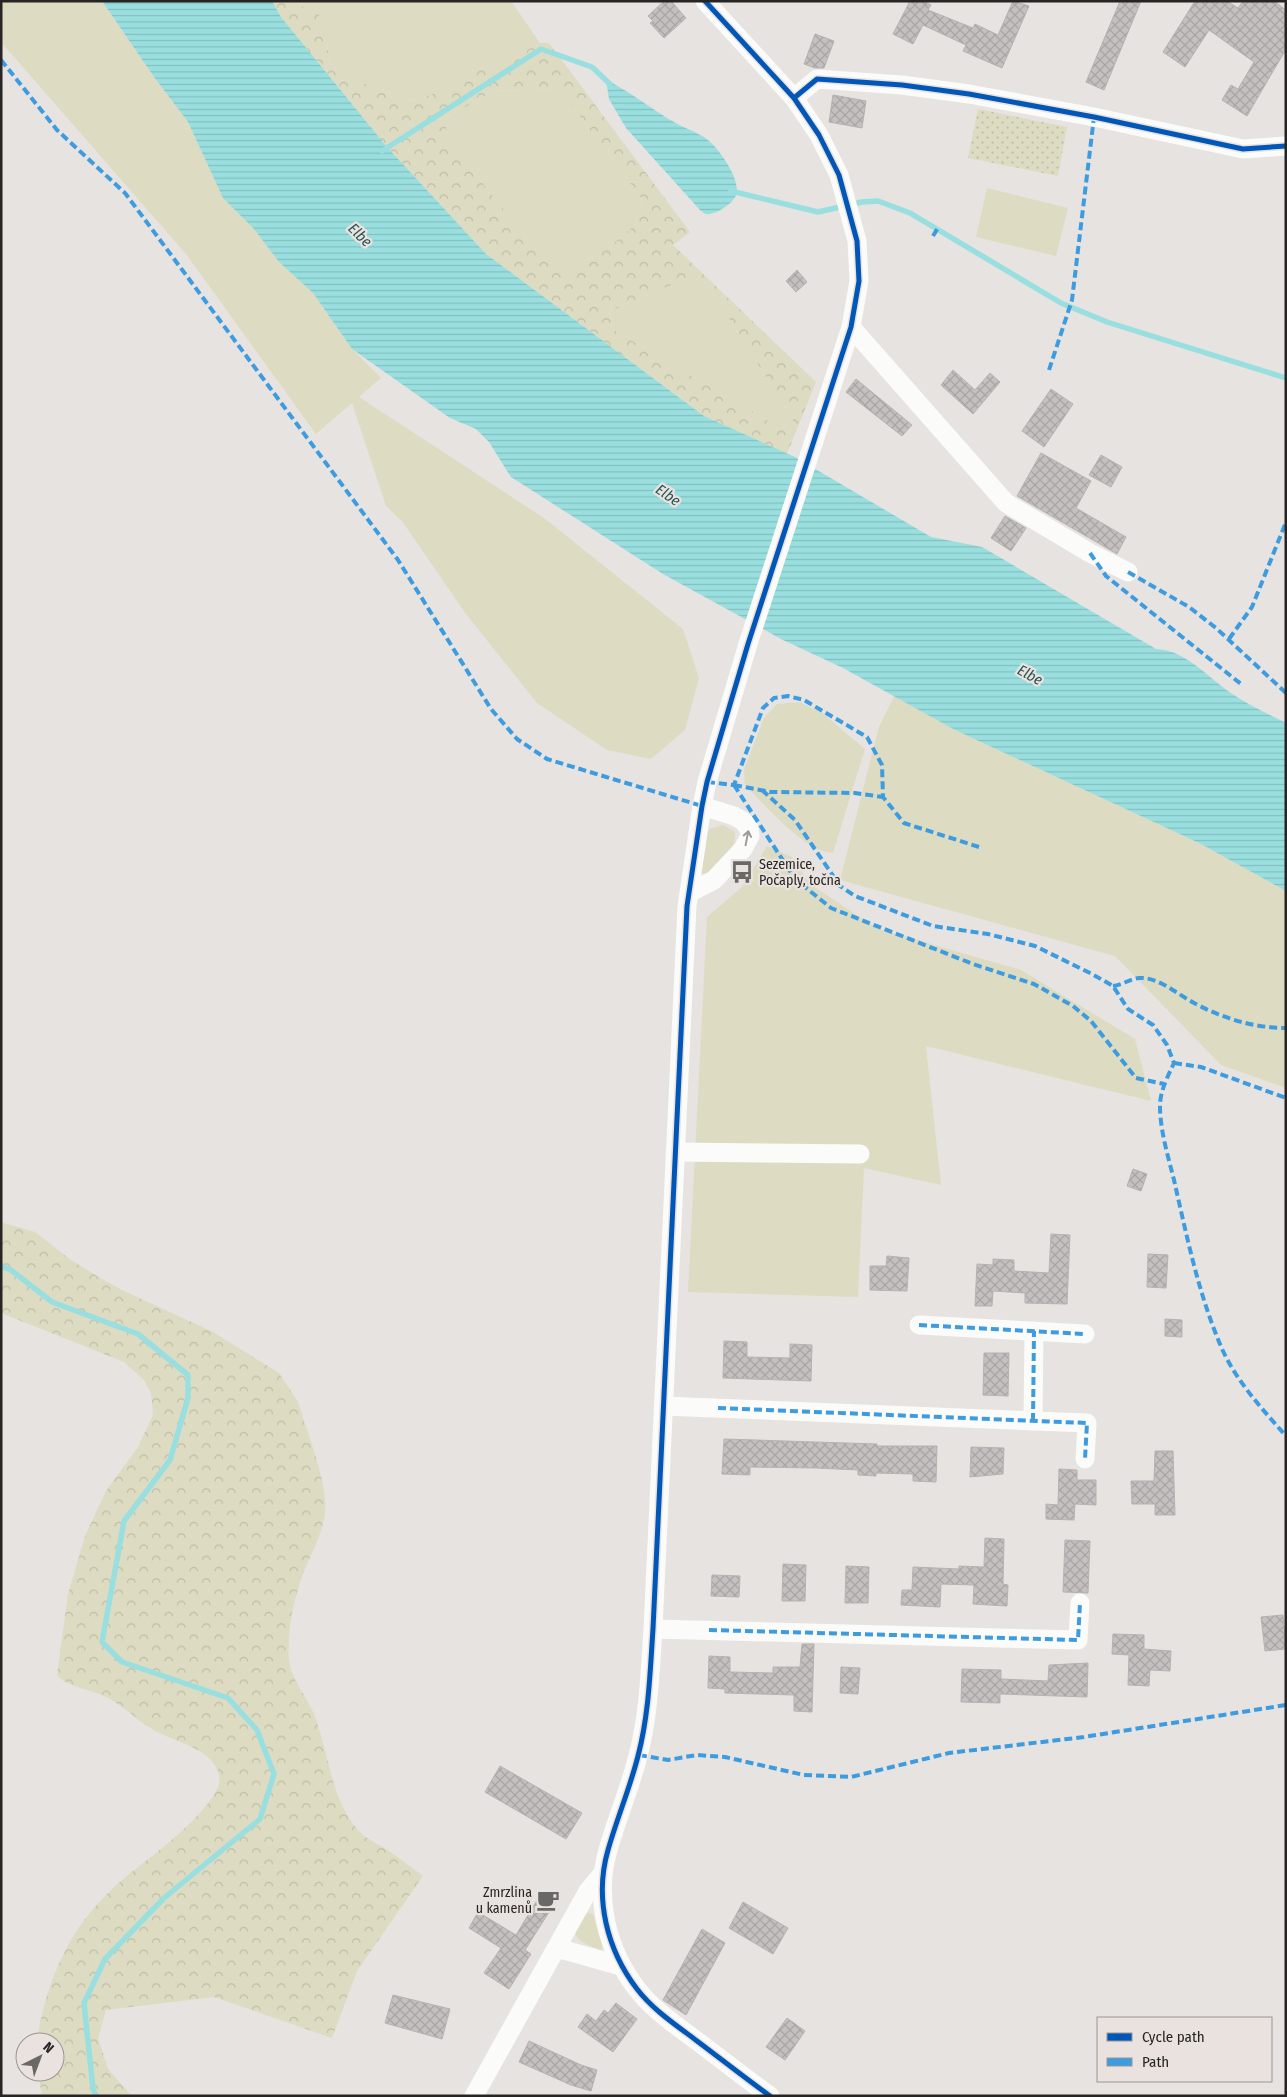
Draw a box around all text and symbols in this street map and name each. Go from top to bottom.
water label: Elbe [344,220,376,250]
water label: Elbe [652,480,684,510]
water label: Elbe [1014,661,1046,689]
one-way arrow [743,830,753,846]
place label: Sezemice, Počaply, točna [759,856,841,889]
bus stop icon: Sezemice, Počaply, točna [729,859,755,885]
place label: Zmrzlina u kamenů [476,1884,532,1917]
cafe icon: Zmrzlina u kamenů [535,1887,561,1913]
legend [1097,2017,1272,2082]
text: Cycle path [1142,2028,1205,2046]
north arrow [15,2032,65,2082]
text: N [40,2039,57,2057]
text: Path [1142,2053,1169,2071]

